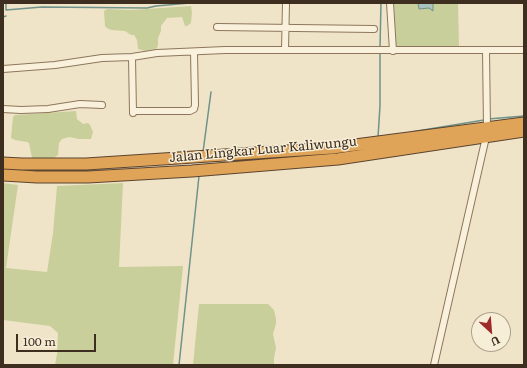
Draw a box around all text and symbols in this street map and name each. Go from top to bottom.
street label: Jalan Lingkar Luar Kaliwungu [168,134,358,166]
north arrow [471,312,511,352]
scale bar [18,326,98,352]
text: 100 m [23,332,56,350]
text: U [488,333,503,351]

